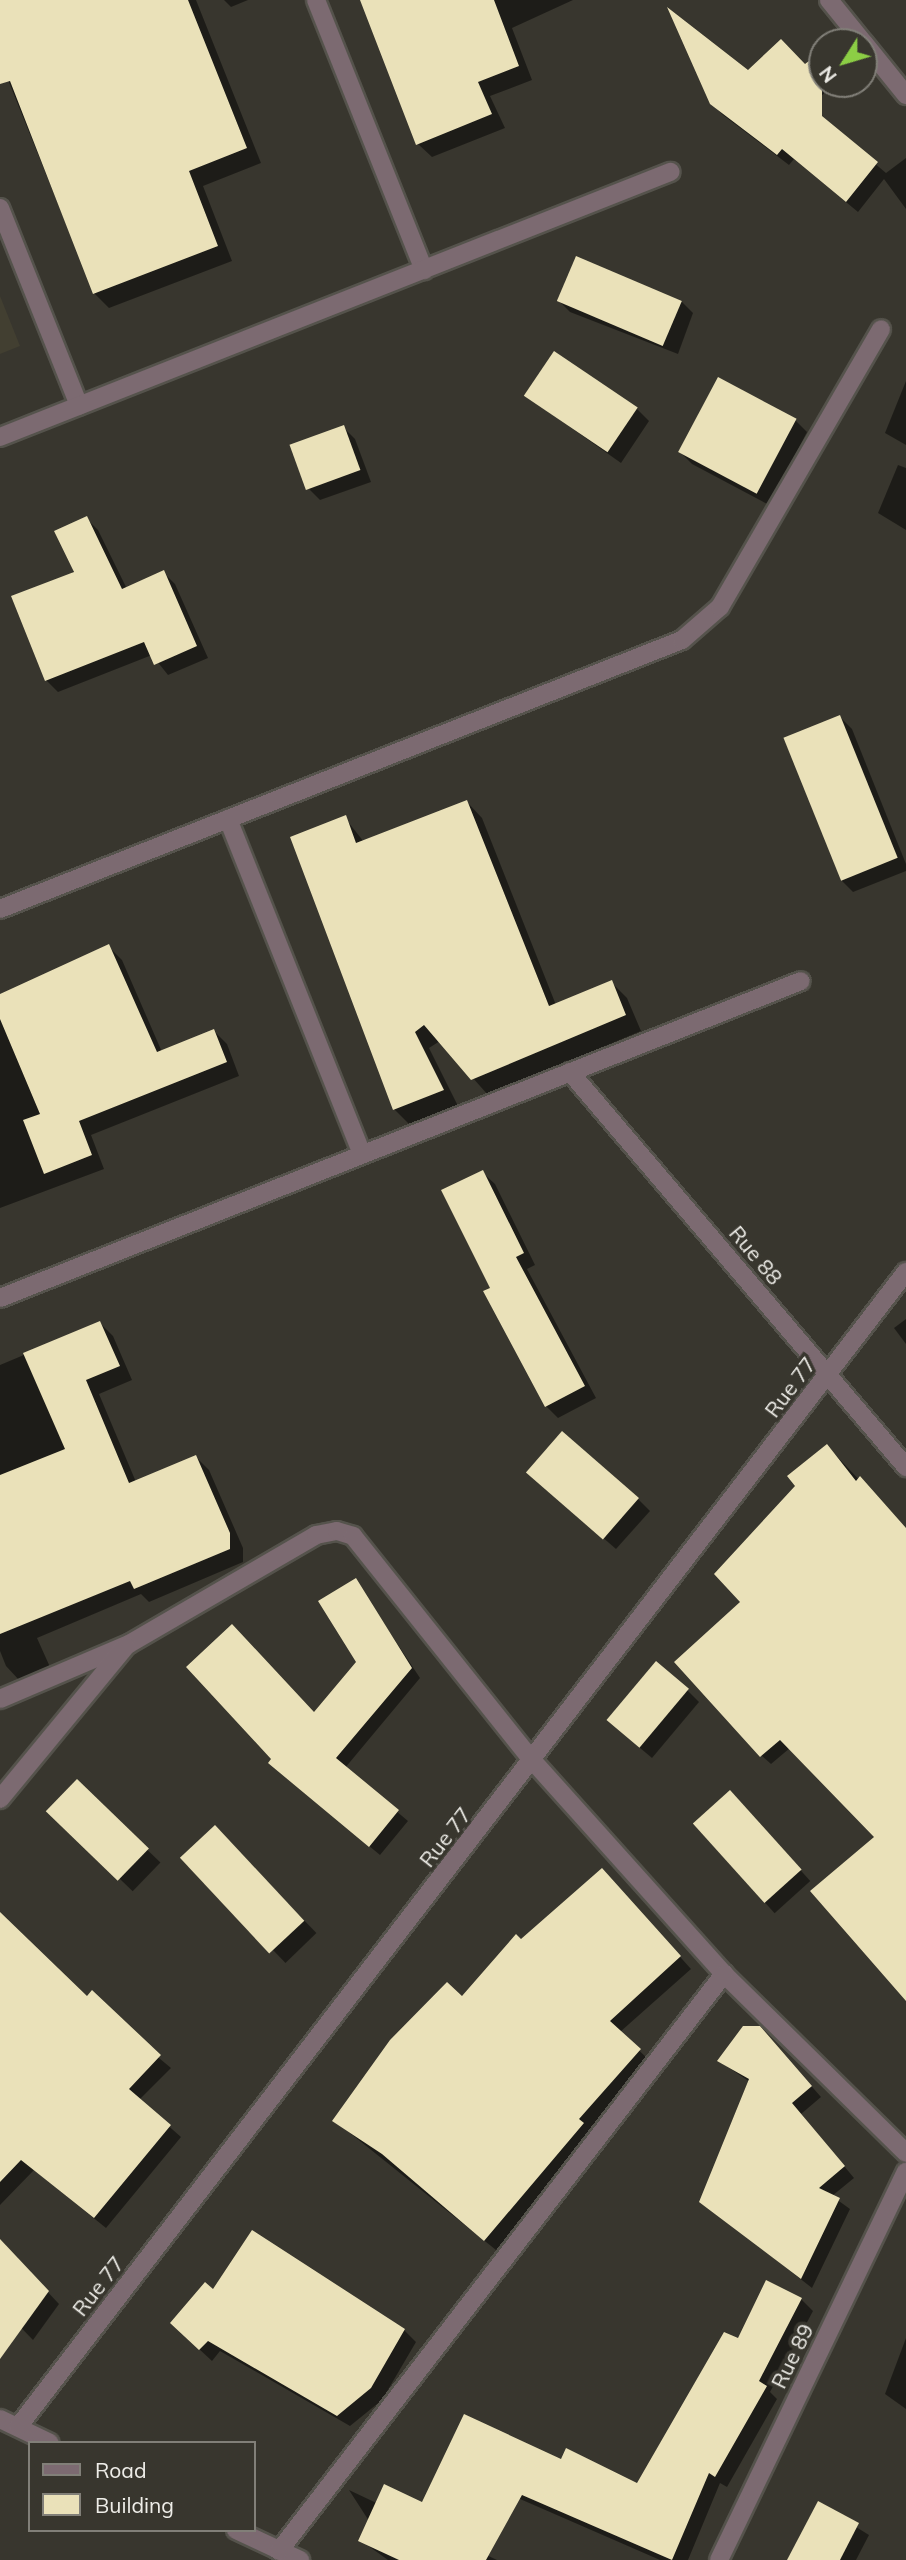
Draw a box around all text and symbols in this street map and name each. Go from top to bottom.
north arrow [808,28,878,98]
text: N [814,61,842,87]
street label: Rue 88 [724,1221,788,1289]
street label: Rue 77 [759,1352,821,1422]
street label: Rue 77 [414,1802,476,1872]
street label: Rue 77 [67,2251,129,2321]
street label: Rue 89 [766,2320,818,2392]
legend [28,2441,256,2532]
text: Road [95,2457,146,2483]
text: Building [95,2492,174,2518]

